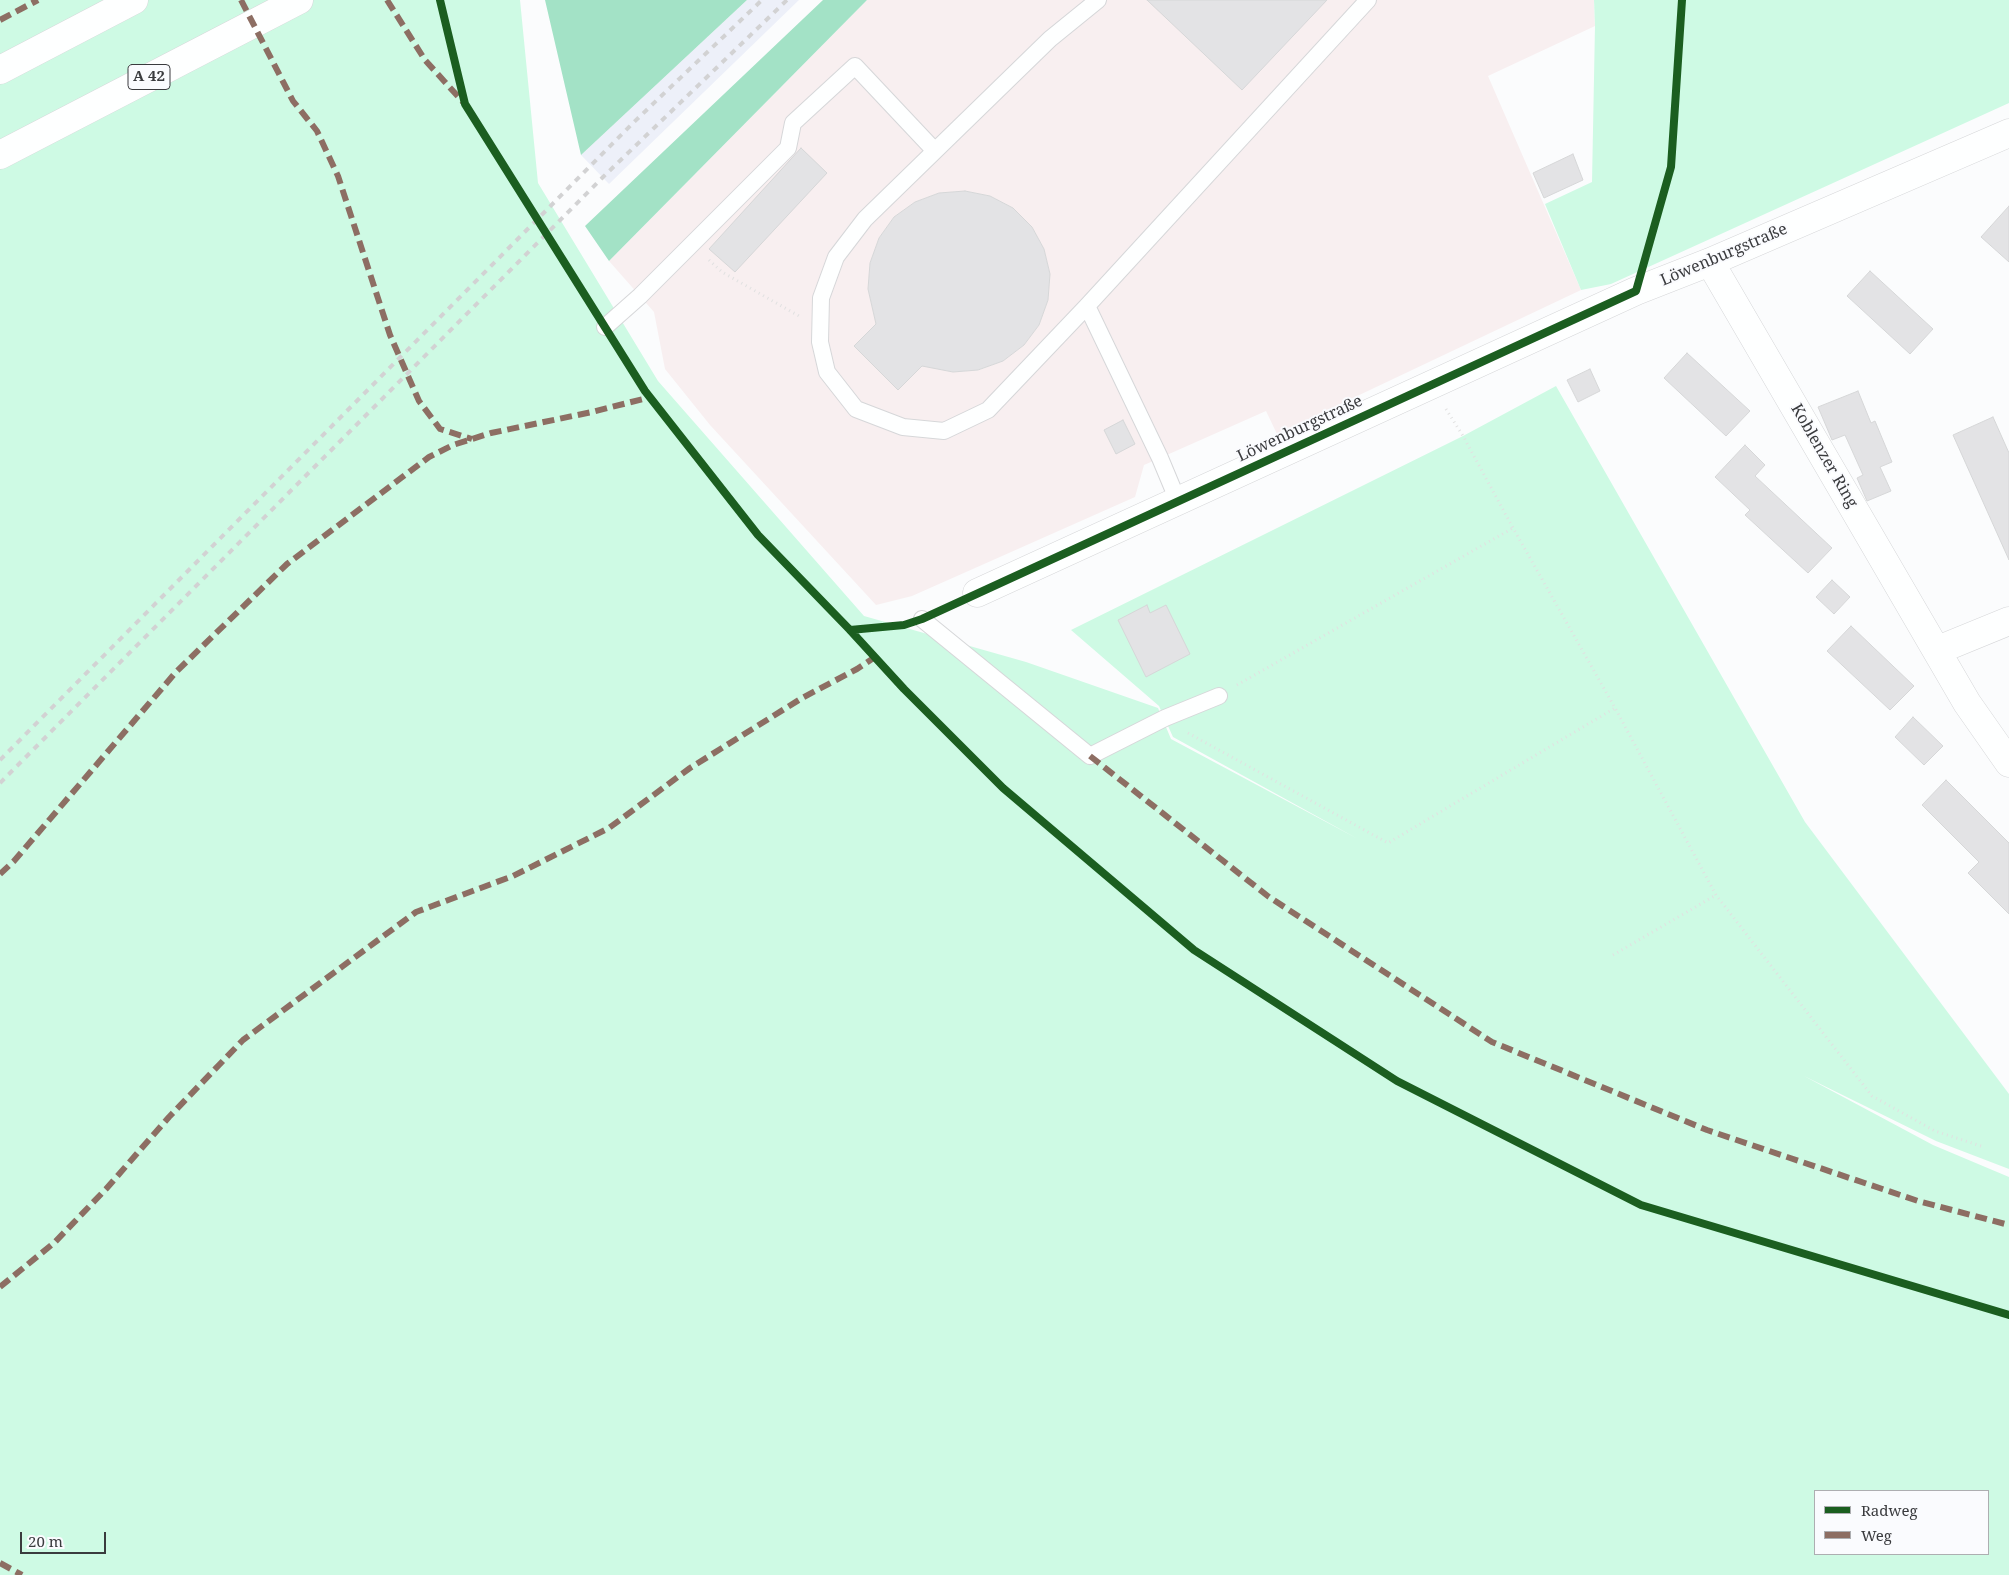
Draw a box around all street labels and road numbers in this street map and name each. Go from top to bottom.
road number: A 42 [128,64,170,90]
street label: Löwenburgstraße [1658,220,1790,290]
street label: Löwenburgstraße [1234,392,1366,466]
street label: Koblenzer Ring [1786,401,1862,511]

